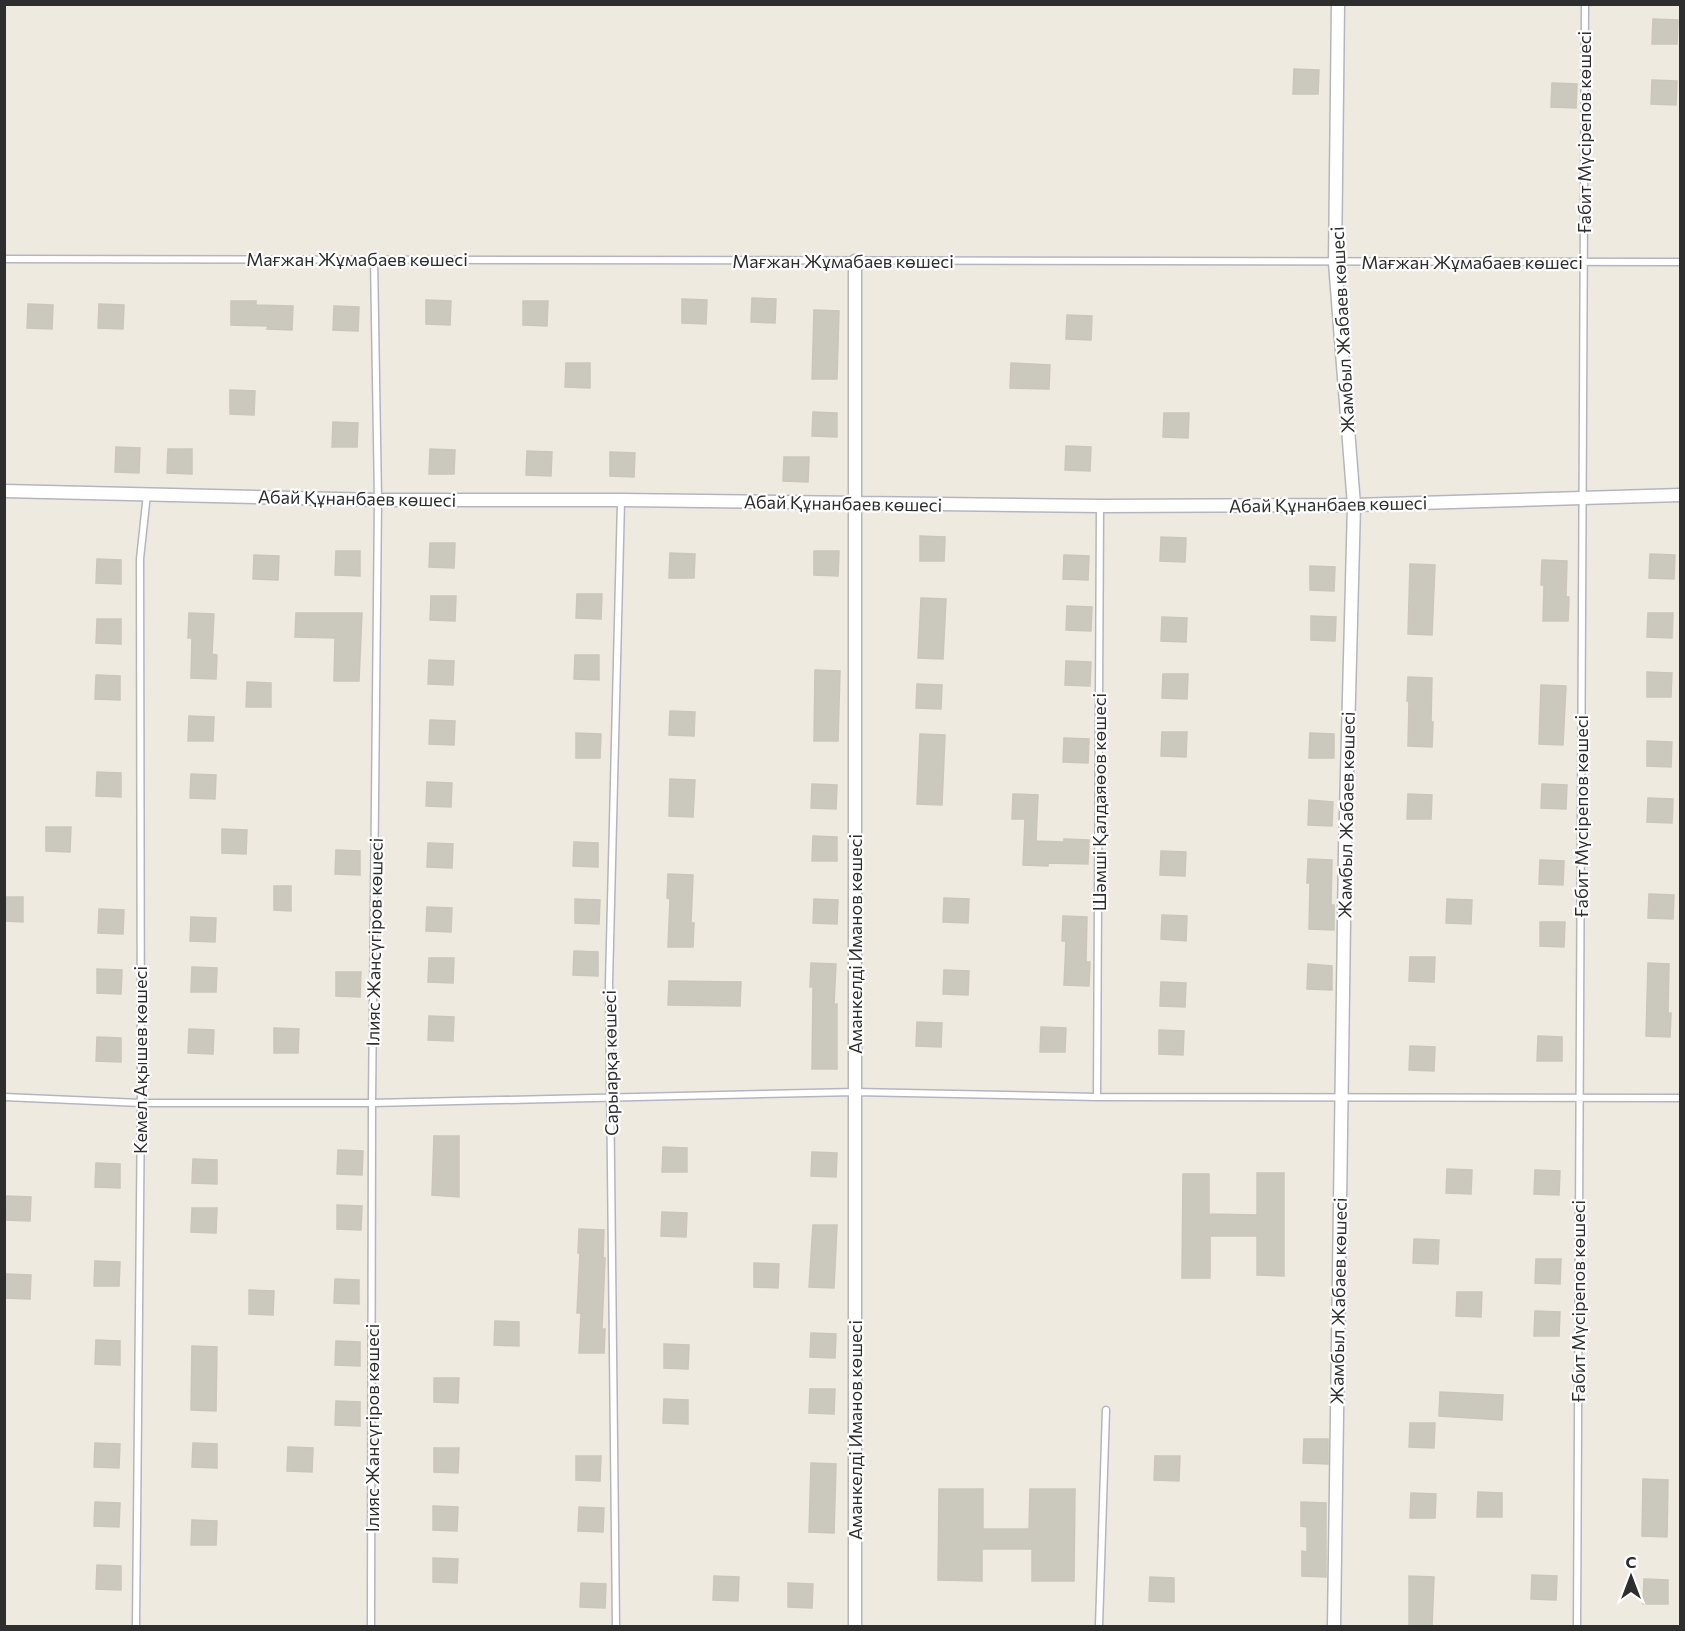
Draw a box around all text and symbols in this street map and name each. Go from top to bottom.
street label: Ғабит Мүсірепов көшесі [1573,31,1595,233]
street label: Жамбыл Жабаев көшесі [1326,226,1358,434]
street label: Мағжан Жұмабаев көшесі [246,248,468,270]
street label: Мағжан Жұмабаев көшесі [732,250,954,272]
street label: Мағжан Жұмабаев көшесі [1361,251,1583,273]
street label: Абай Құнанбаев көшесі [258,485,456,511]
street label: Абай Құнанбаев көшесі [744,490,942,516]
street label: Абай Құнанбаев көшесі [1229,491,1427,517]
street label: Шәмші Қалдаяөов көшесі [1088,693,1110,911]
street label: Жамбыл Жабаев көшесі [1333,711,1359,919]
street label: Ғабит Мүсірепов көшесі [1570,715,1592,917]
street label: Аманкелді Иманов көшесі [844,834,866,1054]
street label: Ілияс Жансүгіров көшесі [361,838,387,1046]
street label: Кемел Ақышев көшесі [129,966,151,1154]
street label: Сарыарқа көшесі [598,990,622,1136]
street label: Жамбыл Жабаев көшесі [1325,1197,1351,1405]
street label: Ғабит Мүсірепов көшесі [1567,1200,1589,1402]
street label: Аманкелді Иманов көшесі [844,1320,866,1540]
street label: Ілияс Жансүгіров көшесі [361,1324,383,1532]
north arrow [1601,1547,1661,1607]
text: С [1626,1552,1637,1571]

